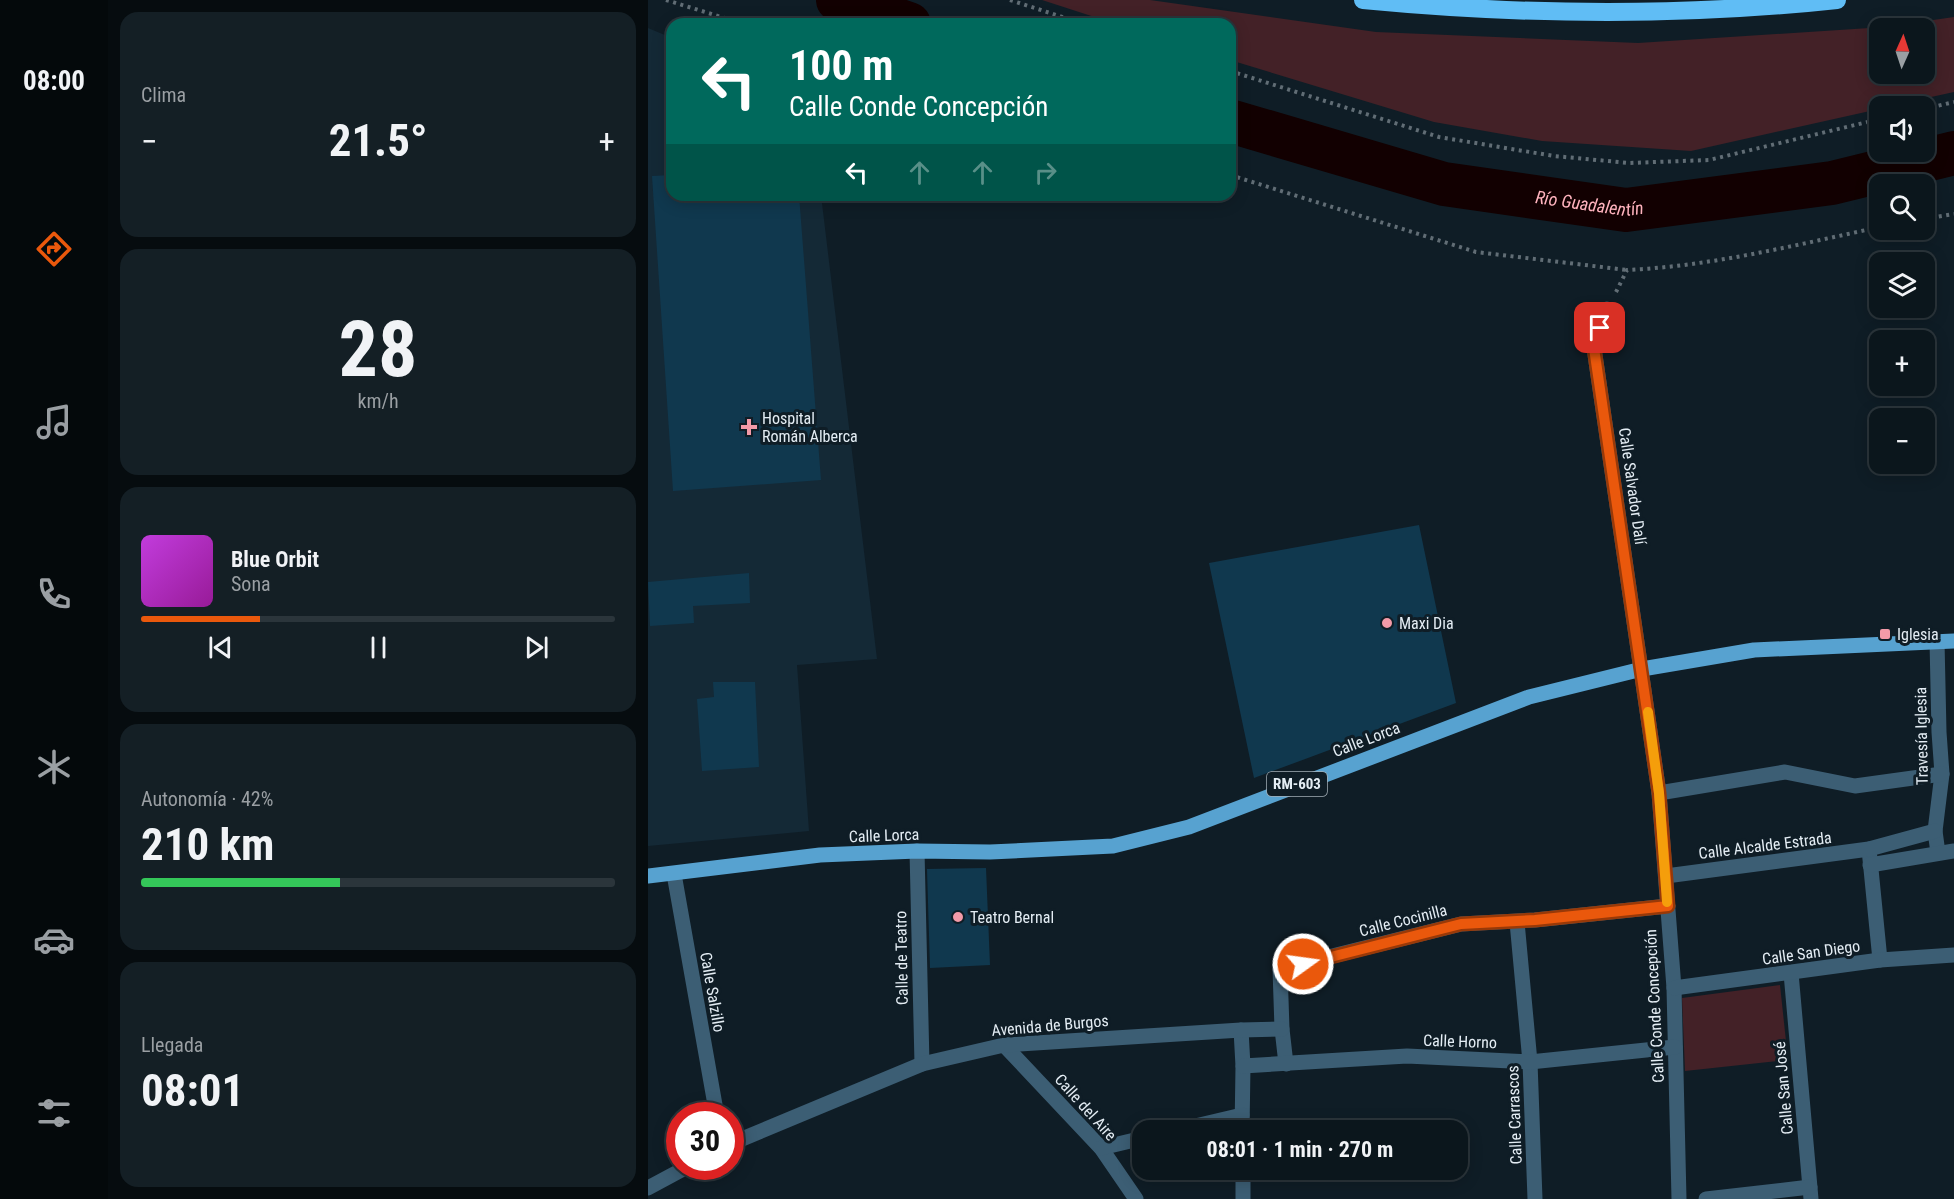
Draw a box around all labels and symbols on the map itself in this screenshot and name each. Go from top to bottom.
north arrow [1869,18,1935,84]
water label: Río Guadalentín [1534,186,1645,220]
pin [1574,302,1625,353]
place label: Hospital Román Alberca [762,409,858,446]
marker: Hospital Román Alberca [740,418,758,436]
street label: Calle Salvador Dalí [1615,426,1650,547]
place label: Maxi Dia [1399,614,1454,633]
marker: Maxi Dia [1380,616,1394,630]
place label: Iglesia [1897,625,1939,644]
marker: Iglesia [1878,627,1892,641]
street label: Travesía Iglesia [1911,687,1932,785]
street label: Calle Lorca [1330,718,1403,761]
road number: RM-603 [1267,772,1327,796]
street label: Calle Lorca [848,825,920,846]
street label: Calle Alcalde Estrada [1698,828,1833,863]
street label: Calle Cocinilla [1357,900,1449,941]
place label: Teatro Bernal [970,908,1054,927]
marker: Teatro Bernal [951,910,965,924]
street label: Calle de Teatro [891,911,912,1005]
street label: Calle Conde Concepción [1641,929,1668,1083]
position arrow [1271,932,1335,996]
street label: Calle San Diego [1761,936,1861,969]
street label: Calle Salzillo [696,951,729,1034]
street label: Avenida de Burgos [991,1011,1109,1040]
street label: Calle Horno [1423,1031,1497,1052]
street label: Calle San José [1770,1041,1797,1135]
street label: Calle Carrascos [1503,1065,1526,1165]
street label: Calle del Aire [1051,1070,1121,1145]
speed limit sign: 30 [666,1102,744,1180]

